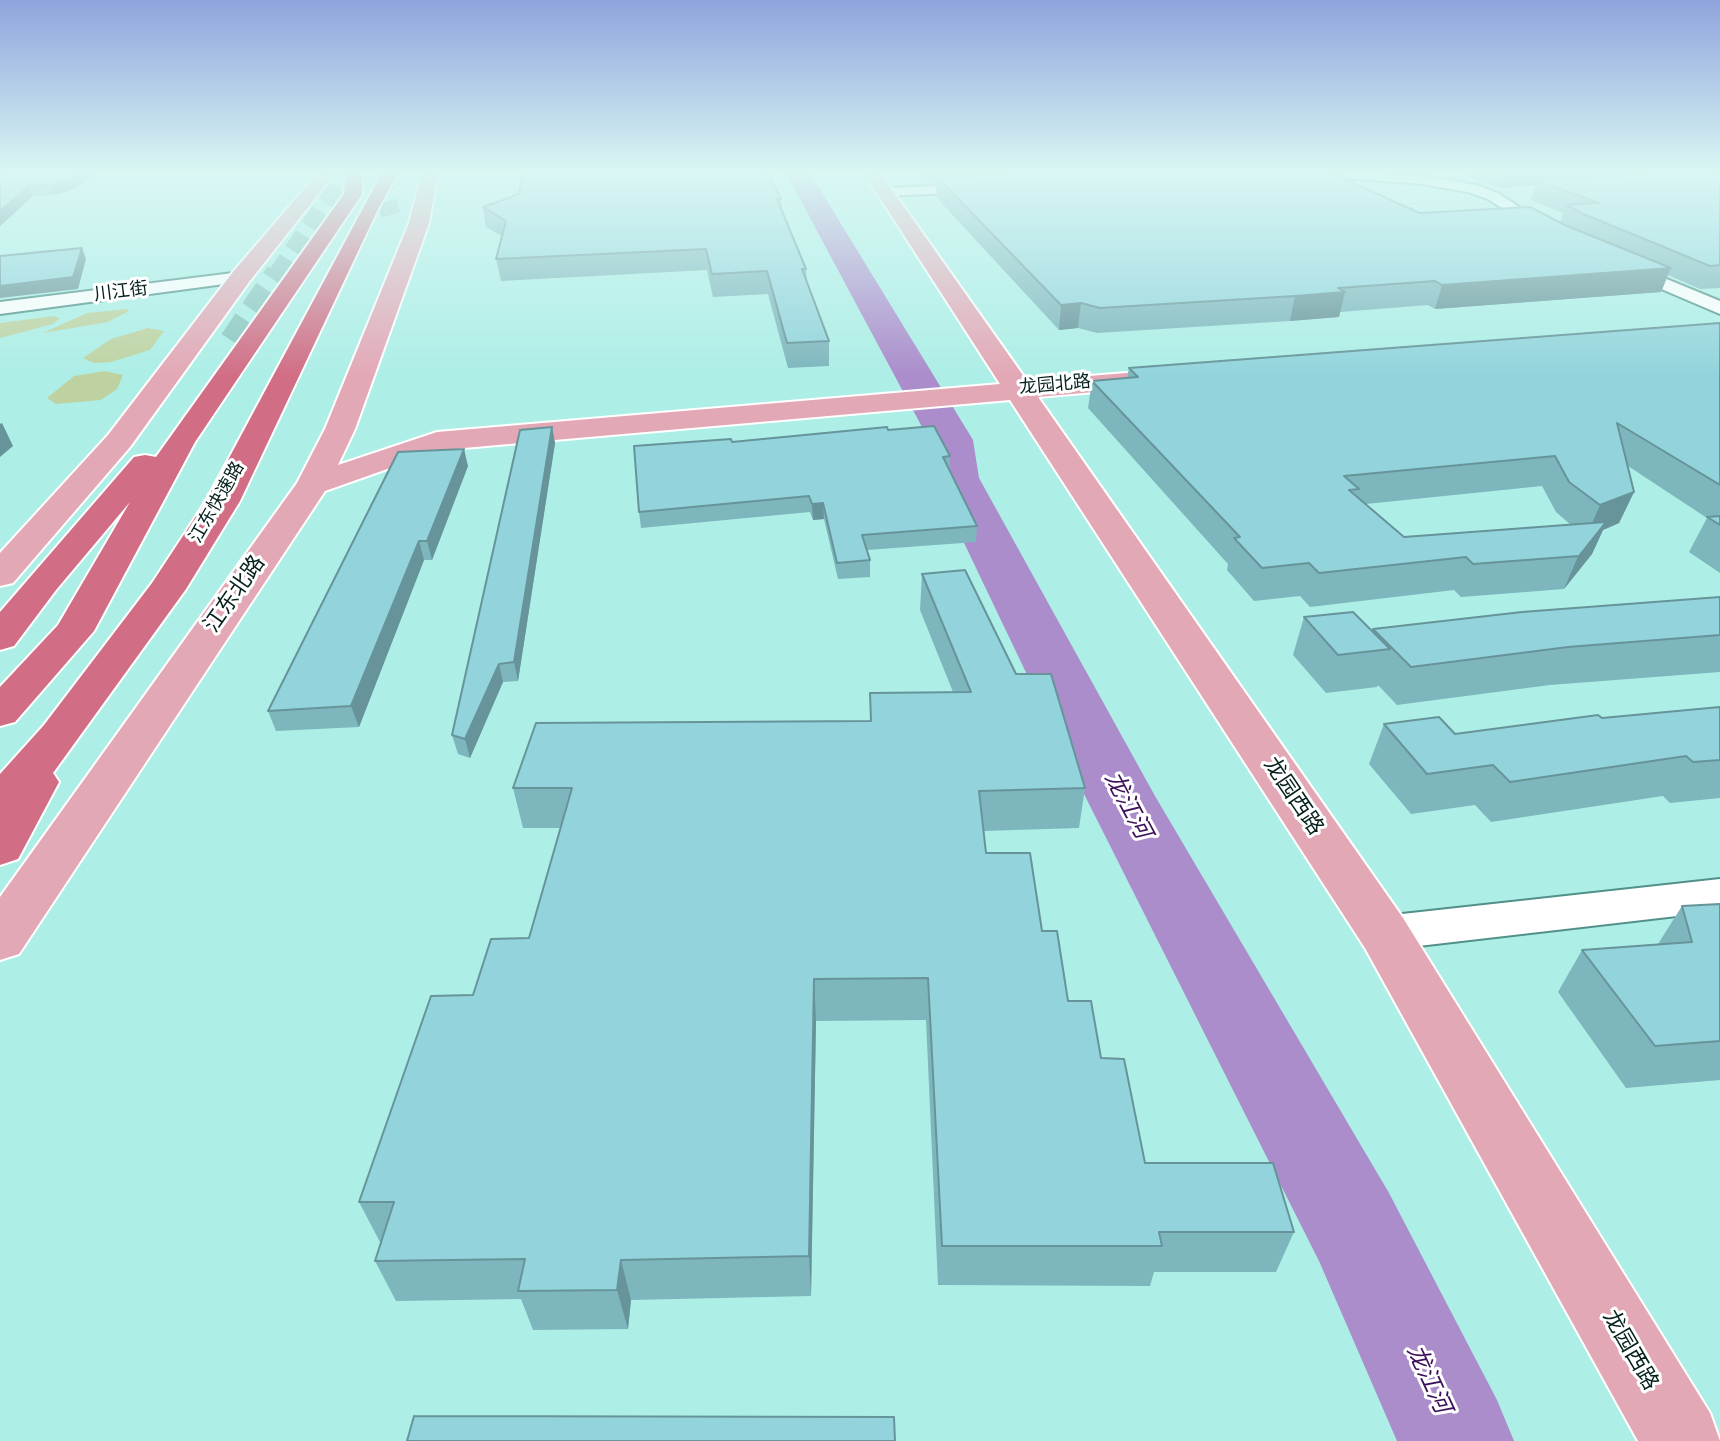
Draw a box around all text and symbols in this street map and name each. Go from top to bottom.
street label: 川江街 [93,279,149,307]
street label: 龙园北路 [1018,372,1092,400]
street label: 江东快速路 [186,459,250,547]
street label: 江东北路 [200,551,272,639]
street label: 龙园西路 [1256,753,1328,841]
water label: 龙江河 [1096,767,1156,845]
street label: 龙园西路 [1596,1306,1662,1396]
water label: 龙江河 [1399,1341,1455,1419]

